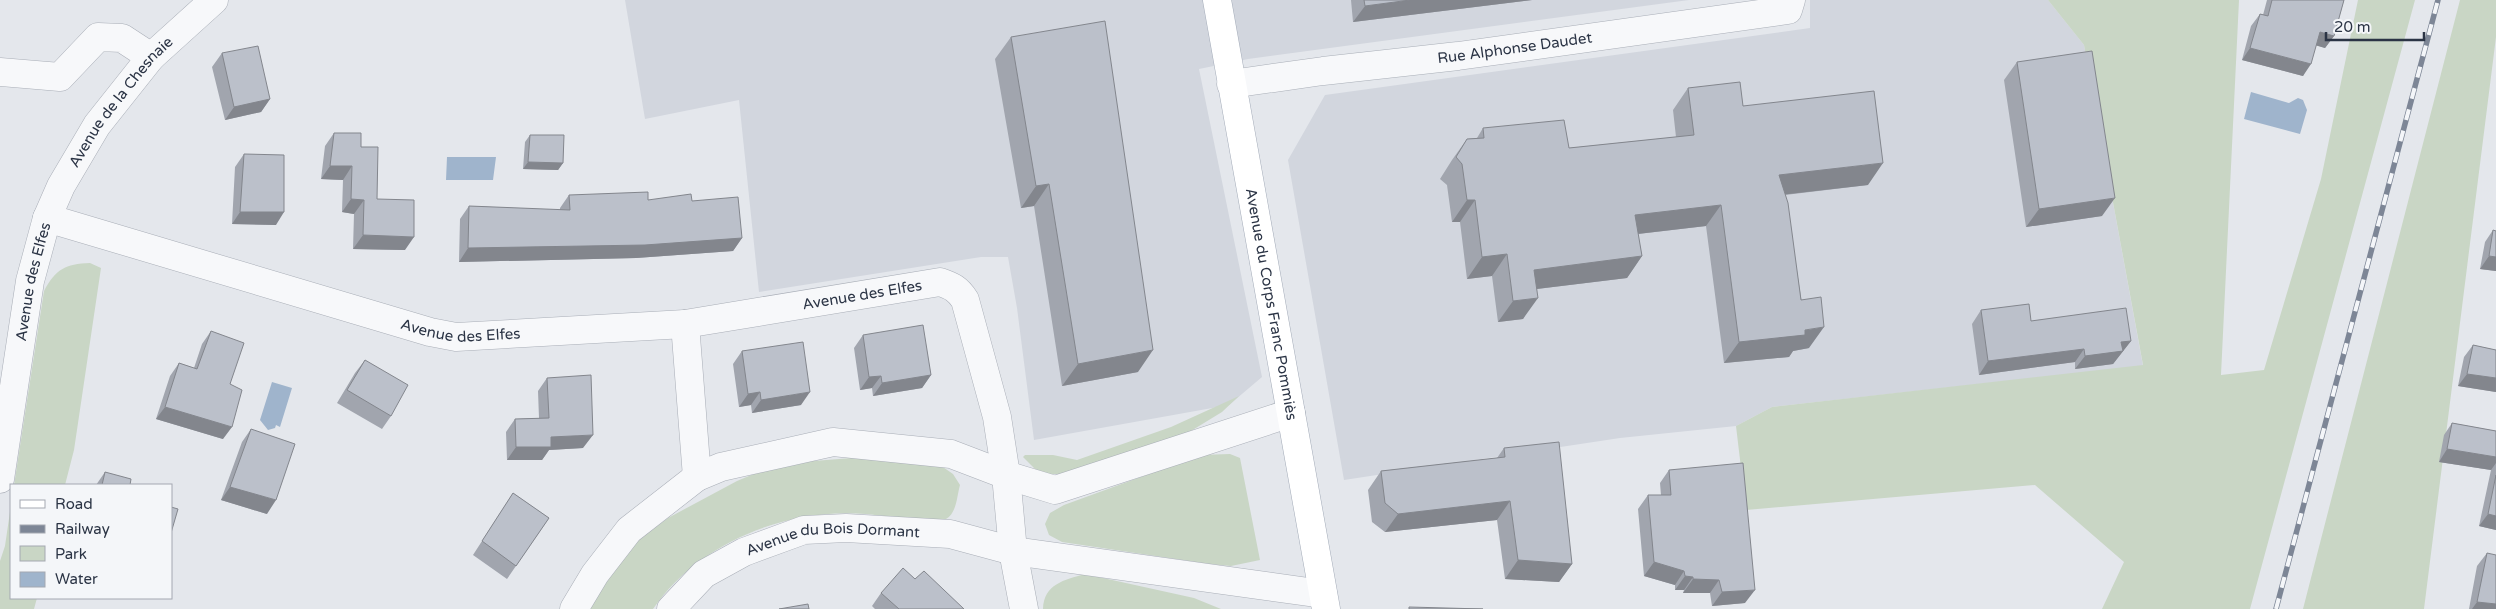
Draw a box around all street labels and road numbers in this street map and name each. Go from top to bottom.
street label: Rue Alphonse Daudet [1436,28,1593,67]
street label: Avenue de la Chesnaie [65,33,177,171]
street label: Avenue du Corps Franc Pommiès [1242,187,1301,422]
street label: Avenue des Elfes [12,220,54,342]
street label: Avenue des Elfes [801,276,923,314]
street label: Avenue des Elfes [399,315,521,346]
street label: Avenue du Bois Dormant [743,519,921,560]

